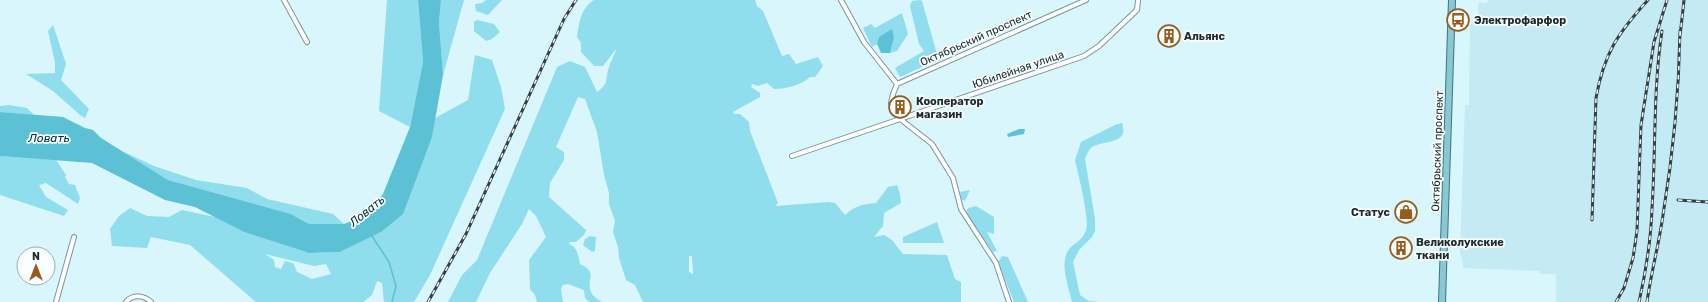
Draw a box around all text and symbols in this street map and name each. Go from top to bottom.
bus stop icon: Электрофарфор [1445,7,1471,33]
street label: Октябрьский проспект [918,8,1035,69]
place label: Электрофарфор [1474,14,1566,27]
building icon: Альянс [1156,23,1182,49]
place label: Альянс [1184,30,1226,43]
street label: Юбилейная улица [971,48,1066,91]
street label: Октябрьский проспект [1429,90,1446,212]
building icon: Кооператор магазин [887,94,913,120]
place label: Кооператор магазин [916,95,983,121]
water label: Ловать [27,131,70,145]
water label: Ловать [346,193,387,230]
shop icon: Статус [1393,199,1419,225]
place label: Статус [1351,206,1391,219]
building icon: Великолукские ткани [1388,235,1414,261]
place label: Великолукские ткани [1416,236,1504,262]
north arrow [16,246,56,286]
text: N [32,250,40,263]

